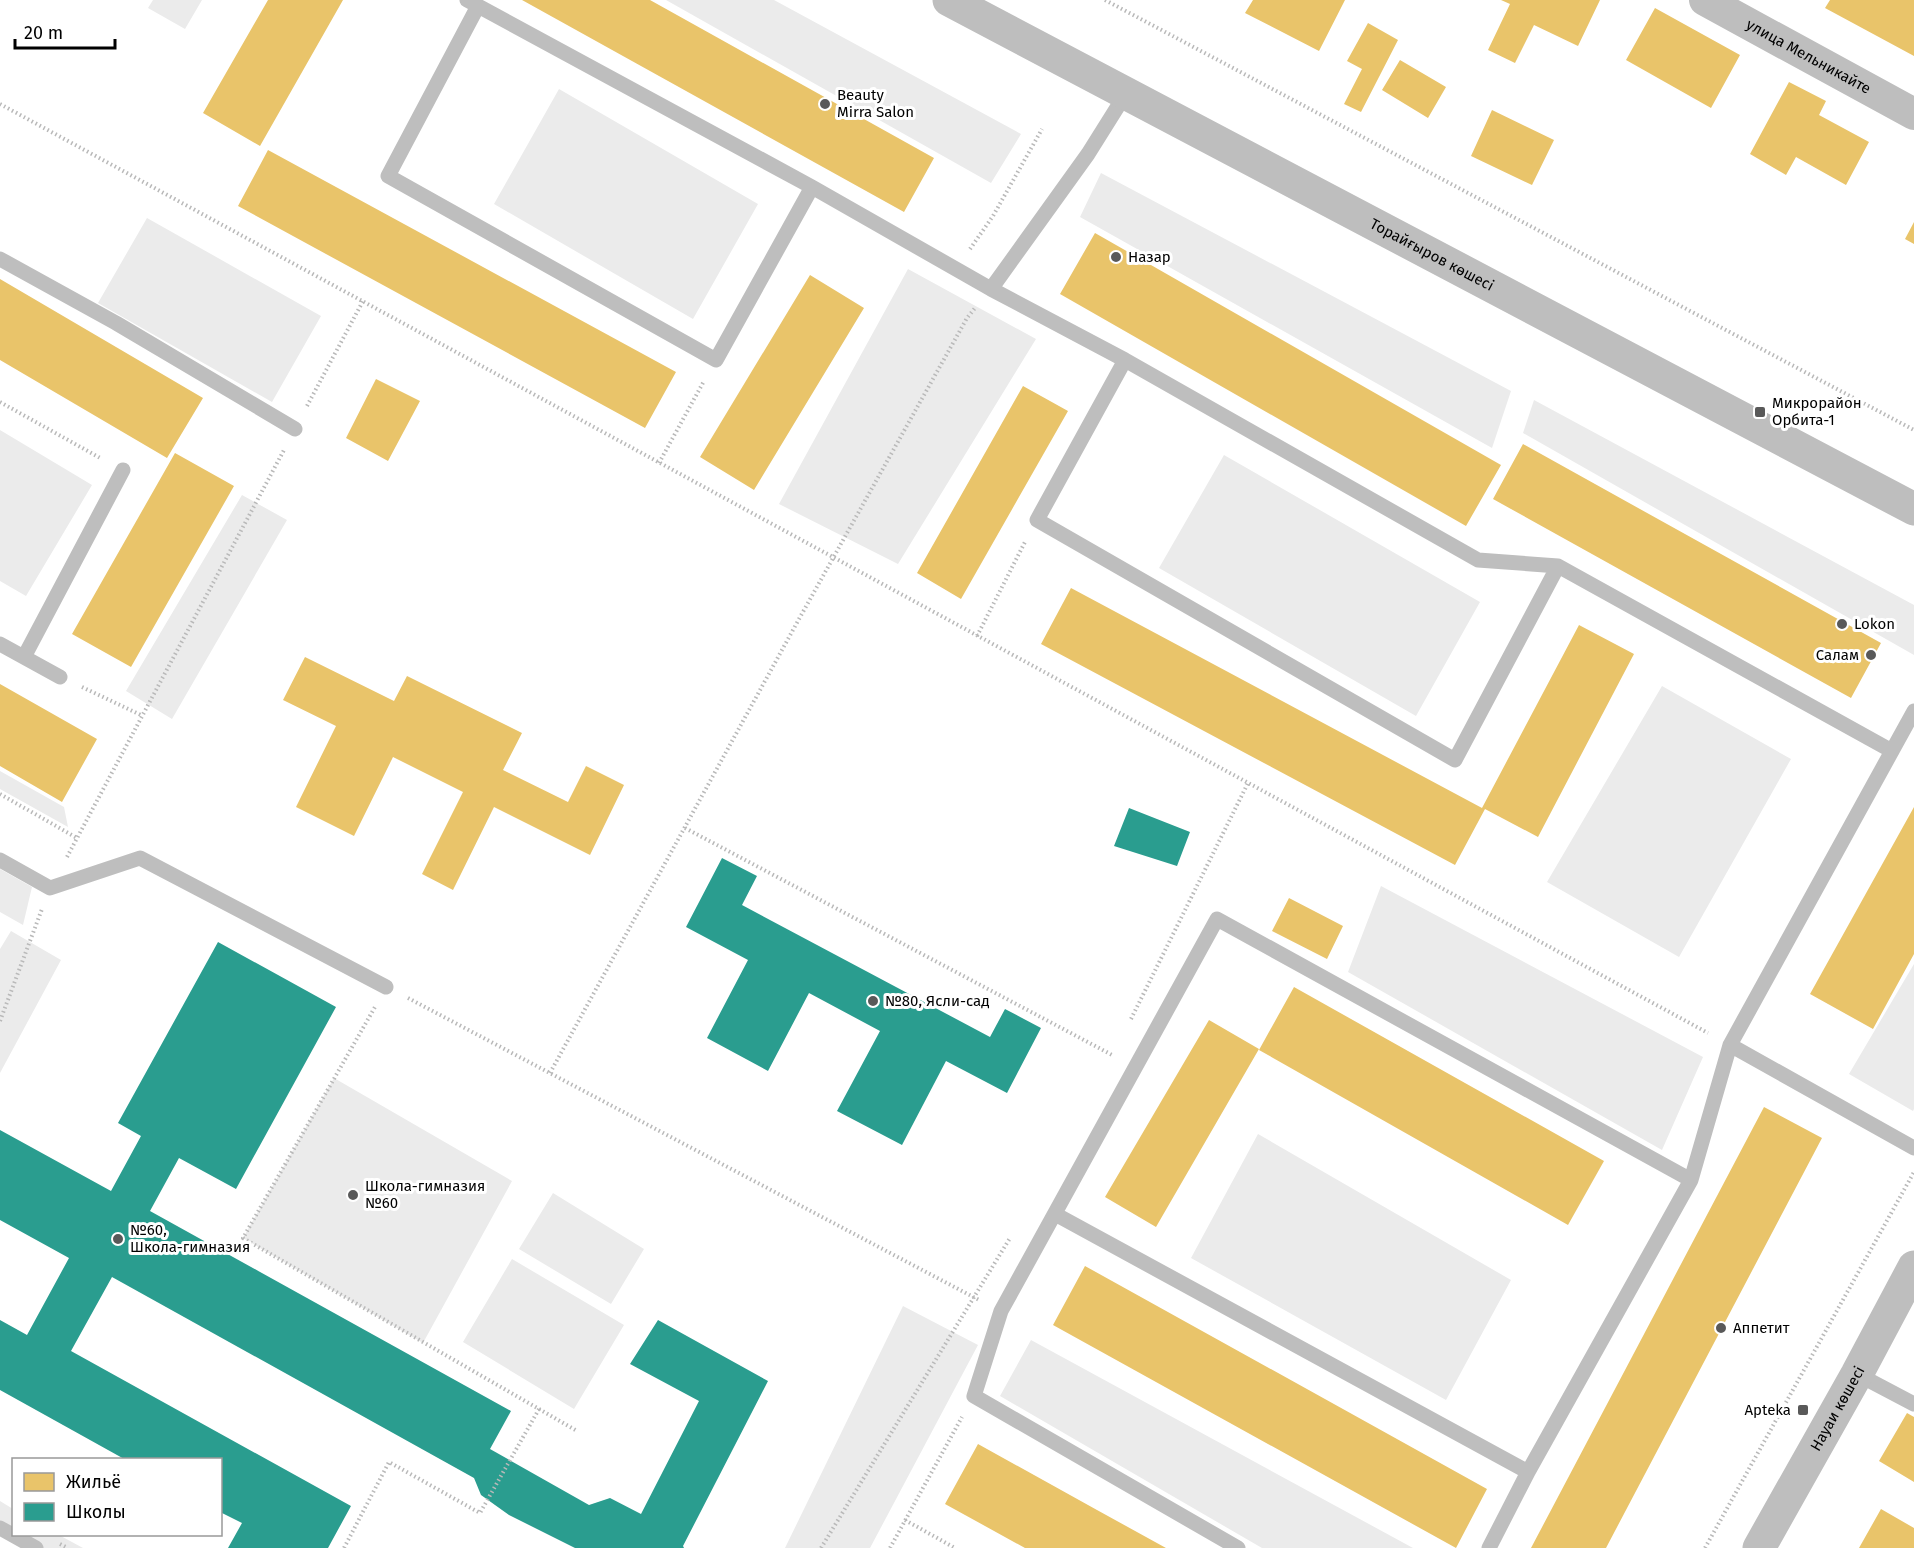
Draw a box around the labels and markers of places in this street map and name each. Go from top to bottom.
place label: Beauty Mirra Salon [837,86,914,121]
marker: Beauty Mirra Salon [818,97,832,111]
place label: Назар [1128,248,1171,266]
marker: Назар [1109,250,1123,264]
place label: Микрорайон Орбита-1 [1772,394,1862,429]
marker: Микрорайон Орбита-1 [1753,405,1767,419]
place label: Lokon [1854,615,1895,633]
marker: Lokon [1835,617,1849,631]
place label: Салам [1816,646,1859,664]
marker: Салам [1864,648,1878,662]
place label: №80, Ясли-сад [885,992,990,1010]
marker: №80, Ясли-сад [866,994,880,1008]
place label: Школа-гимназия №60 [365,1177,485,1212]
marker: Школа-гимназия №60 [346,1188,360,1202]
place label: №60, Школа-гимназия [130,1221,250,1256]
marker: №60, Школа-гимназия [111,1232,125,1246]
place label: Аппетит [1733,1319,1790,1337]
marker: Аппетит [1714,1321,1728,1335]
place label: Apteka [1745,1401,1791,1419]
marker: Apteka [1796,1403,1810,1417]

